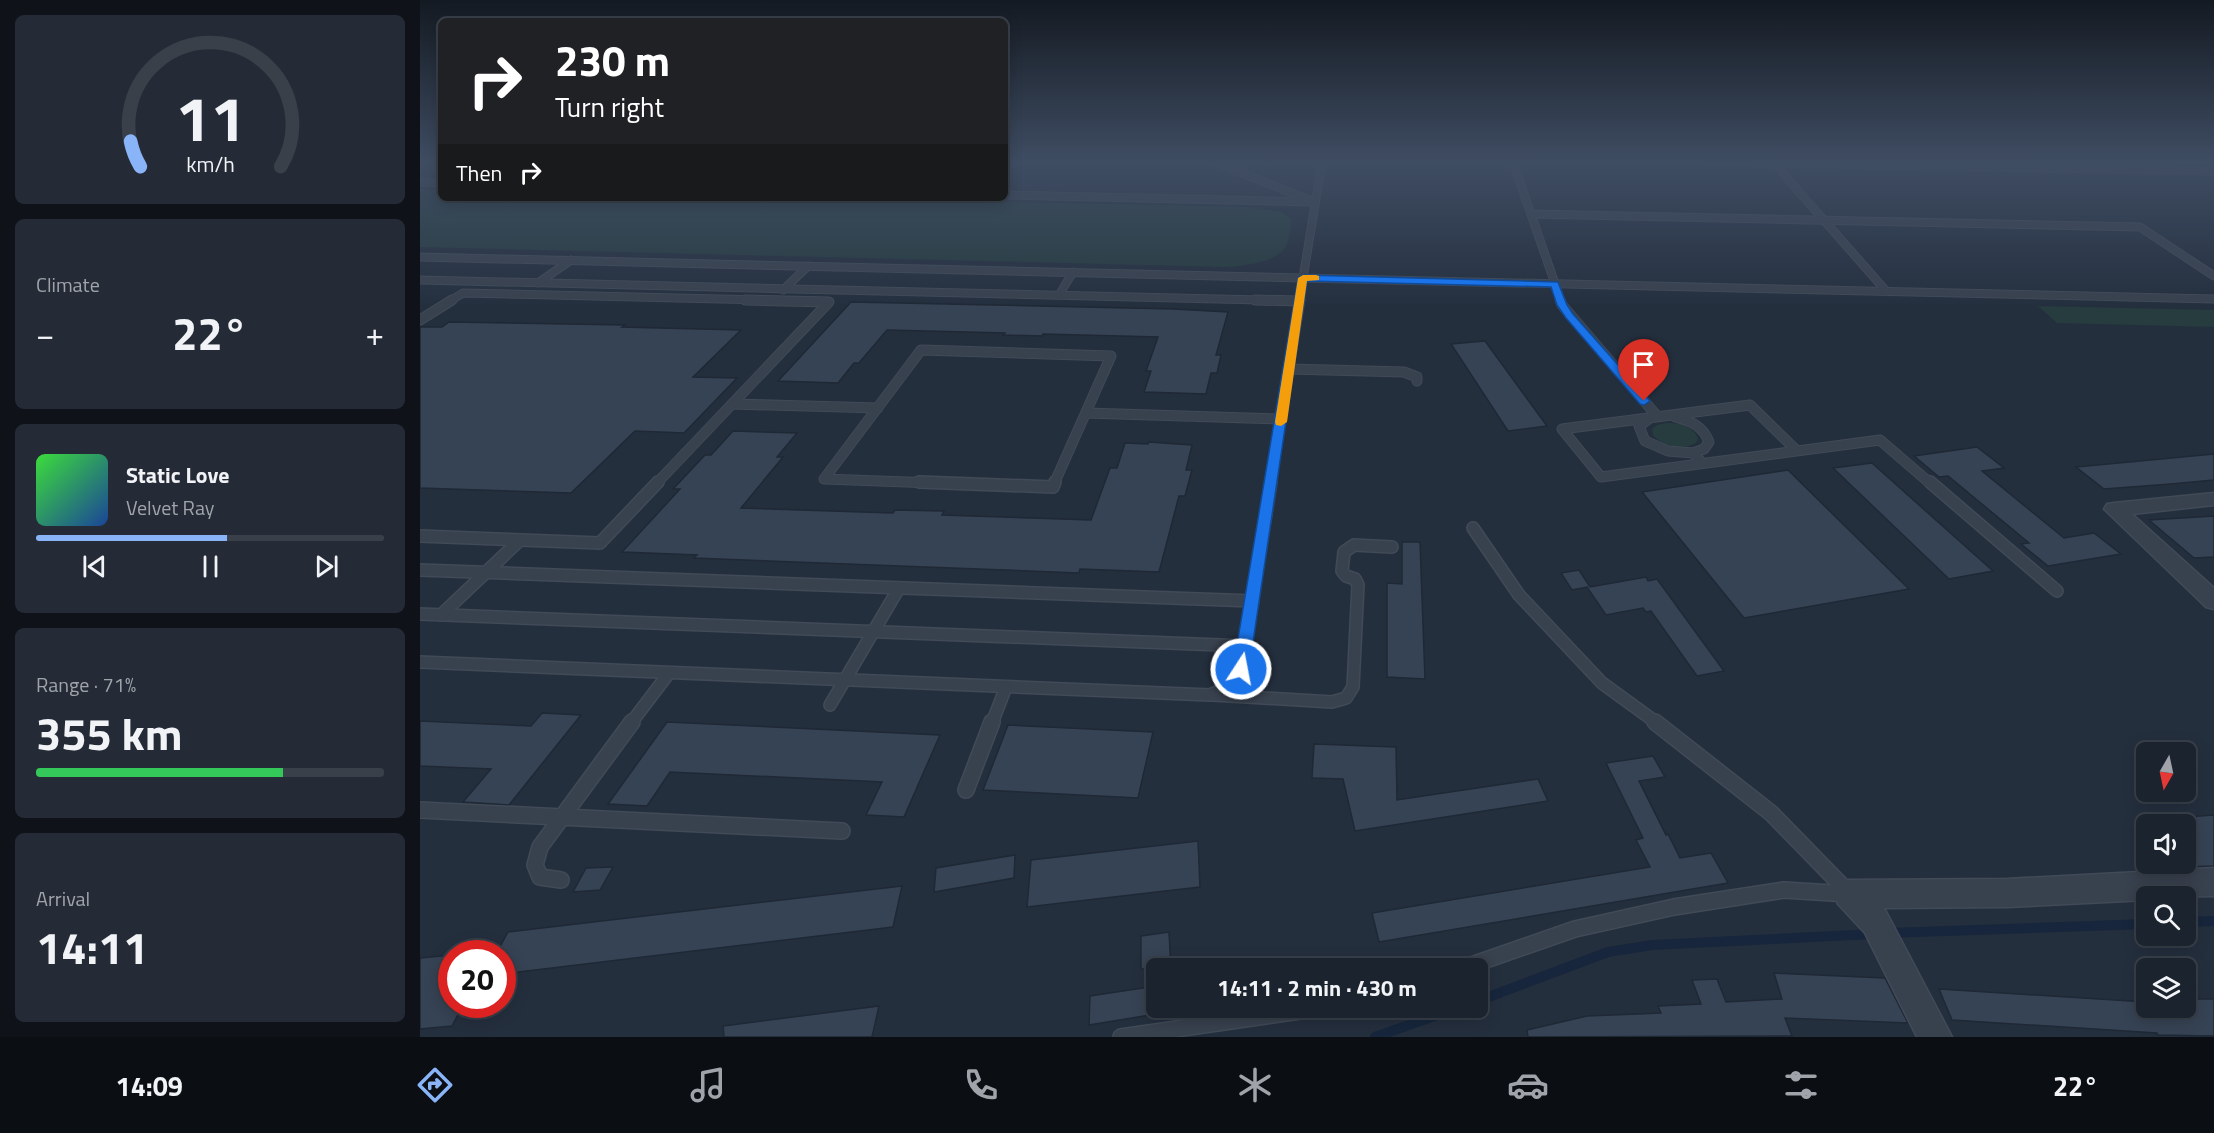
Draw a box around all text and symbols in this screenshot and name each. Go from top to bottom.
text: 230 m [555,28,670,92]
icon: right [456,42,534,120]
text: 11 [175,70,245,165]
text: Turn right [555,86,664,127]
text: km/h [186,148,234,180]
text: Then [456,156,502,190]
icon: right [514,156,547,189]
text: Climate [36,269,100,300]
text: 22° [172,299,248,367]
text: − [36,309,54,359]
text: + [366,309,384,359]
pin [1618,339,1669,401]
icon: arrive [1627,348,1660,381]
text: Static Love [126,458,229,492]
text: Velvet Ray [126,492,215,523]
icon: previous [78,550,111,583]
icon: pause [194,550,227,583]
icon: next [310,550,343,583]
position arrow [1209,637,1273,701]
text: Range · 71% [36,669,136,700]
text: 355 km [36,699,182,767]
north arrow [2136,742,2196,802]
map controls [2136,742,2196,1018]
button: sound [2136,814,2196,874]
text: Arrival [36,883,90,914]
button: search [2136,886,2196,946]
text: 14:11 [36,913,148,981]
speed limit sign: 20 [438,940,516,1018]
button: layers [2136,958,2196,1018]
text: 14:11 · 2 min · 430 m [1217,971,1417,1005]
icon: directions [414,1064,456,1106]
icon: music [687,1064,729,1106]
icon: phone [960,1064,1002,1106]
icon: climate [1234,1064,1276,1106]
icon: car [1507,1064,1549,1106]
icon: filters [1780,1064,1822,1106]
text: 14:09 [116,1065,183,1106]
text: 22° [2053,1065,2098,1106]

